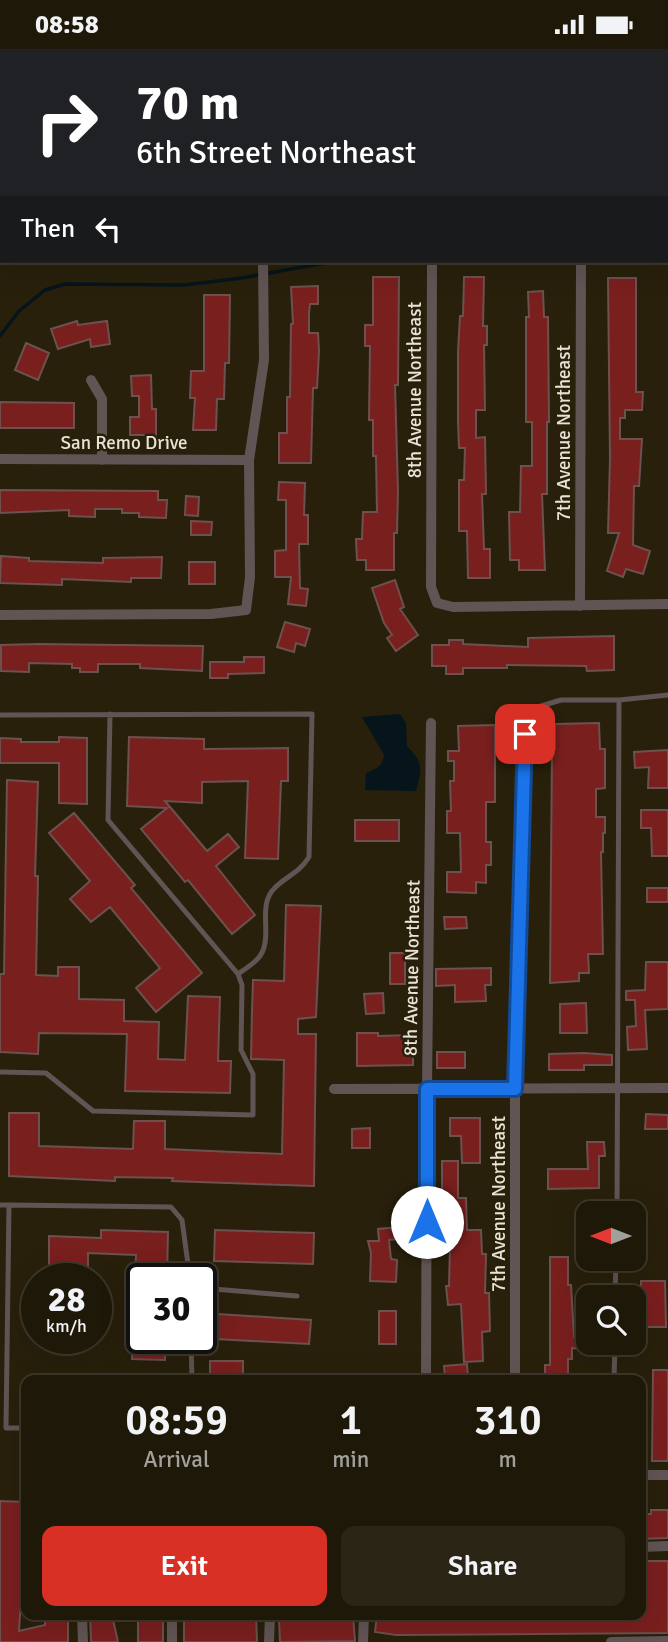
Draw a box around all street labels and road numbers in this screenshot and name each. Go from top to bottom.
street label: 8th Avenue Northeast [403,301,427,478]
street label: 7th Avenue Northeast [552,344,576,521]
street label: San Remo Drive [60,431,188,455]
street label: 8th Avenue Northeast [398,879,426,1056]
street label: 7th Avenue Northeast [487,1115,511,1292]

